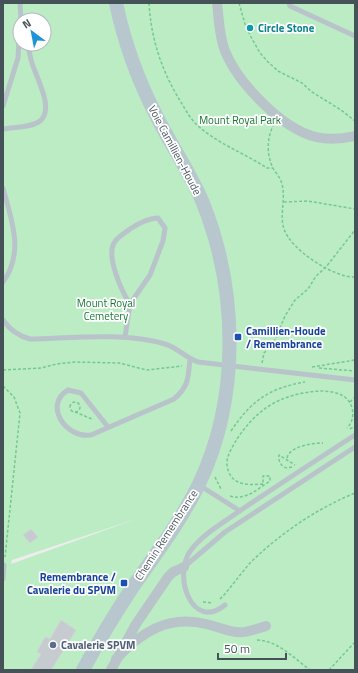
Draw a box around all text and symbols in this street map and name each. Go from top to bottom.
north arrow [12,12,52,52]
text: N [19,15,34,32]
place label: Circle Stone [258,20,315,36]
marker: Circle Stone [245,23,255,33]
street label: Voie Camillien-Houde [145,102,206,198]
park label: Mount Royal Park [199,112,282,128]
park label: Mount Royal Cemetery [77,295,135,324]
place label: Camillien-Houde / Remembrance [246,323,326,352]
marker: Camillien-Houde / Remembrance [233,332,243,342]
street label: Chemin Remembrance [131,486,202,583]
place label: Remembrance / Cavalerie du SPVM [27,569,116,598]
marker: Remembrance / Cavalerie du SPVM [119,578,129,588]
scale bar [218,635,286,661]
place label: Cavalerie SPVM [61,637,136,653]
text: 50 m [224,639,250,658]
marker: Cavalerie SPVM [48,640,58,650]

